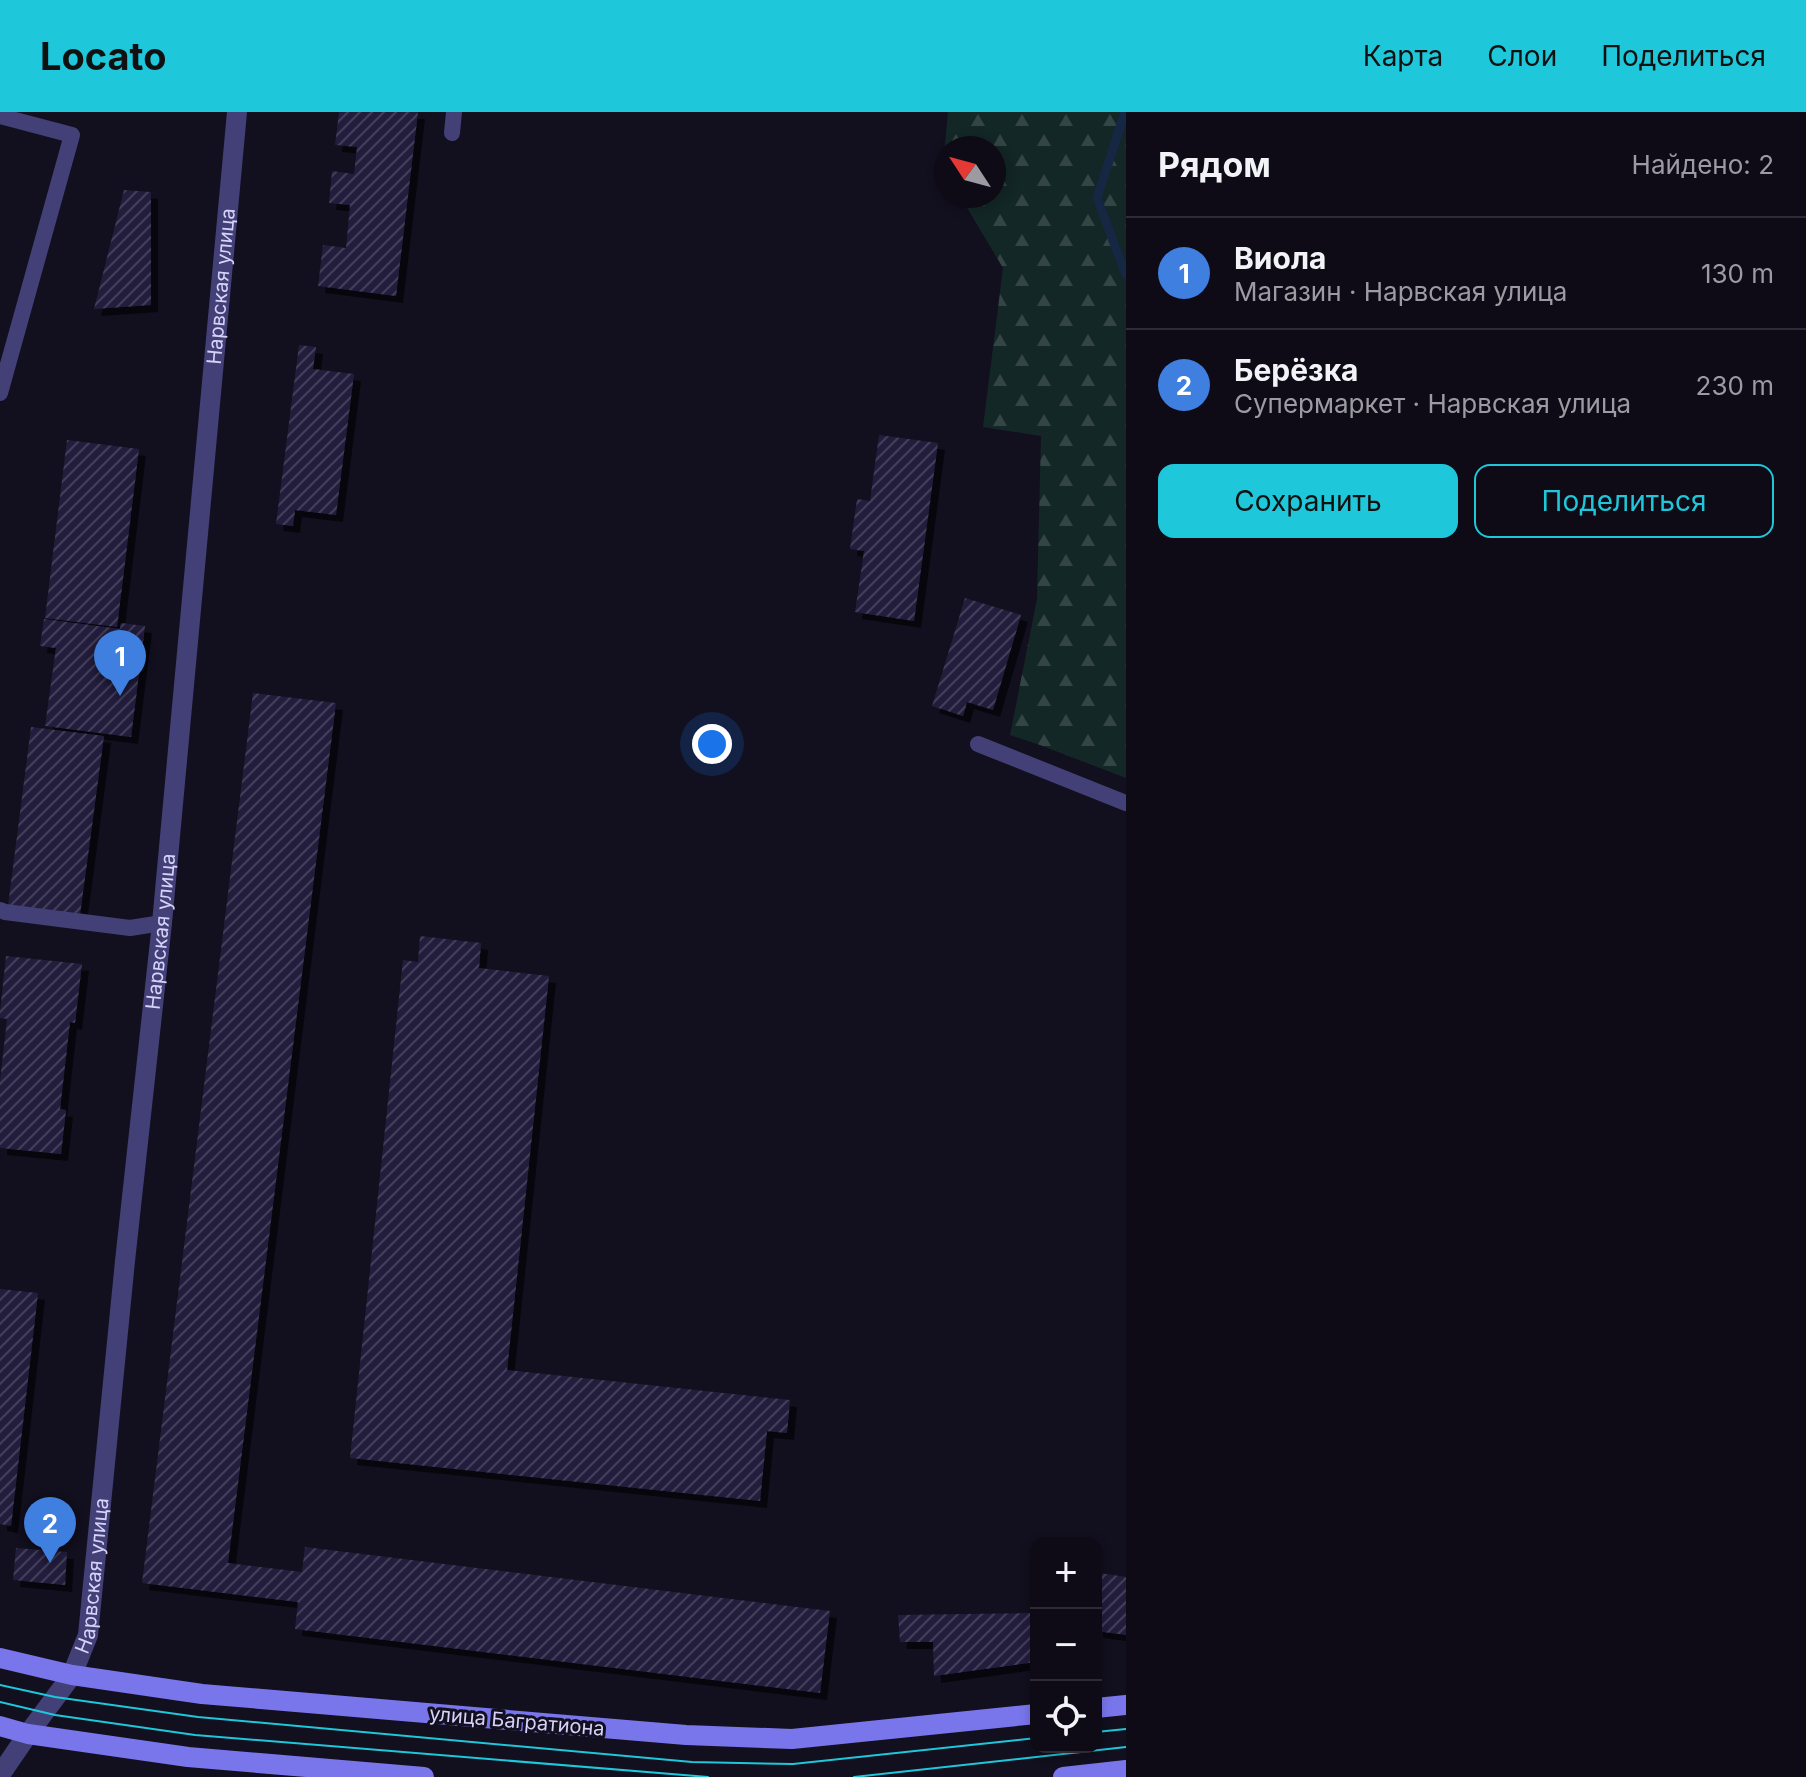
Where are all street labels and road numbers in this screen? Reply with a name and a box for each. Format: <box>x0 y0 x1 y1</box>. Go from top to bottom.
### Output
street label: Нарвская улица <box>202 207 240 365</box>
street label: Нарвская улица <box>141 852 180 1011</box>
street label: Нарвская улица <box>70 1497 113 1657</box>
street label: улица Багратиона <box>428 1701 606 1741</box>

